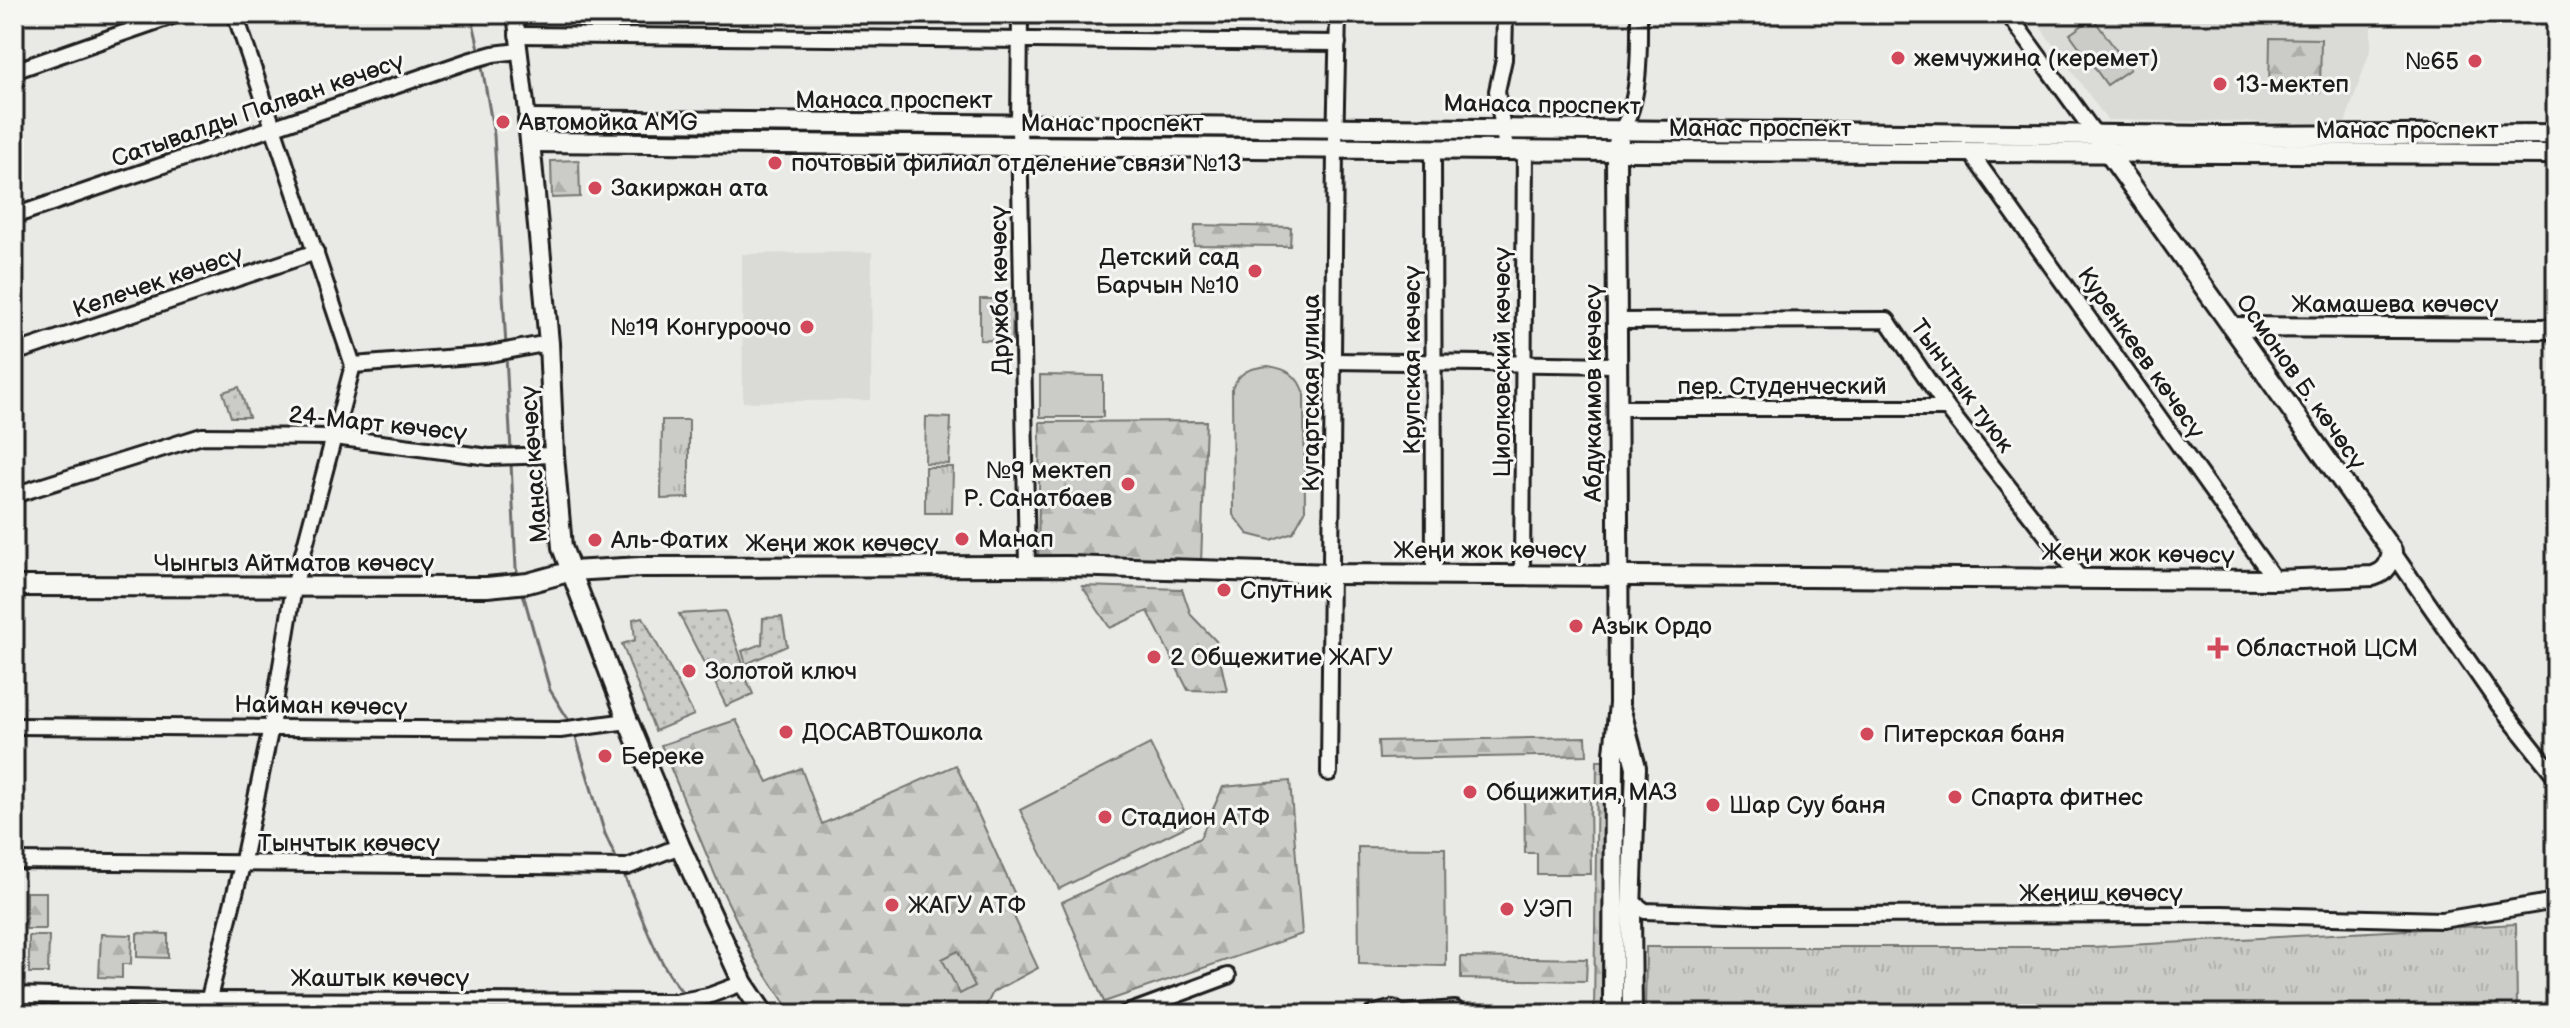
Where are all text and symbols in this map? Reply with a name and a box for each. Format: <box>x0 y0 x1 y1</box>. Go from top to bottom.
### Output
place label: жемчужина (керемет) <box>1914 44 2159 73</box>
street label: Сатывалды Палван көчөсү <box>108 46 408 174</box>
place label: №65 <box>2405 47 2459 76</box>
marker: жемчужина (керемет) <box>1889 49 1907 67</box>
marker: №65 <box>2466 52 2484 70</box>
place label: 13-мектеп <box>2236 70 2349 99</box>
marker: 13-мектеп <box>2211 75 2229 93</box>
street label: Манаса проспект <box>795 86 993 115</box>
street label: Манаса проспект <box>1443 89 1641 121</box>
place label: Автомойка AMG <box>518 108 698 137</box>
street label: Манас проспект <box>1020 109 1204 138</box>
marker: Автомойка AMG <box>494 113 512 131</box>
street label: Манас проспект <box>1668 114 1852 143</box>
street label: Манас проспект <box>2315 116 2499 145</box>
place label: почтовый филиал отделение связи №13 <box>791 149 1242 178</box>
marker: почтовый филиал отделение связи №13 <box>766 154 784 172</box>
place label: Закиржан ата <box>611 174 768 203</box>
marker: Закиржан ата <box>586 179 604 197</box>
street label: Дружба көчөсү <box>984 205 1016 375</box>
street label: Келечек көчөсү <box>69 239 247 325</box>
place label: Детский сад Барчын №10 <box>1096 243 1239 300</box>
street label: Циолковский көчөсү <box>1488 247 1517 477</box>
marker: Детский сад Барчын №10 <box>1246 262 1264 280</box>
street label: Куренкеев көчөсү <box>2071 262 2211 444</box>
street label: Крупская көчөсү <box>1398 265 1427 455</box>
street label: Абдукаимов көчөсү <box>1579 284 1608 503</box>
street label: Осмонов Б. көчөсү <box>2230 289 2372 475</box>
street label: Жамашева көчөсү <box>2291 290 2499 319</box>
street label: Кугартская улица <box>1297 294 1326 492</box>
place label: №19 Конгуроочо <box>610 313 791 342</box>
street label: Тынчтык туюк <box>1904 314 2020 459</box>
marker: №19 Конгуроочо <box>798 318 816 336</box>
street label: пер. Студенческий <box>1677 372 1887 401</box>
street label: Манас көчөсү <box>514 384 554 544</box>
street label: 24-Март көчөсү <box>287 400 469 448</box>
place label: №9 мектеп Р. Санатбаев <box>963 456 1112 513</box>
marker: №9 мектеп Р. Санатбаев <box>1119 475 1137 493</box>
place label: Манап <box>978 525 1054 554</box>
place label: Аль-Фатих <box>610 526 728 555</box>
street label: Жеңи жок көчөсү <box>745 529 939 558</box>
marker: Манап <box>953 530 971 548</box>
marker: Аль-Фатих <box>586 531 604 549</box>
street label: Жеңи жок көчөсү <box>1393 536 1587 565</box>
street label: Жеңи жок көчөсү <box>2041 538 2235 570</box>
street label: Чынгыз Айтматов көчөсү <box>154 549 434 578</box>
place label: Спутник <box>1240 576 1332 605</box>
marker: Спутник <box>1215 581 1233 599</box>
place label: Азык Ордо <box>1591 612 1712 641</box>
marker: Азык Ордо <box>1567 617 1585 635</box>
place label: Областной ЦСМ <box>2236 634 2418 663</box>
marker: Областной ЦСМ <box>2207 637 2229 659</box>
place label: 2 Общежитие ЖАГУ <box>1170 643 1393 672</box>
marker: 2 Общежитие ЖАГУ <box>1145 648 1163 666</box>
place label: Золотой ключ <box>705 657 857 686</box>
marker: Золотой ключ <box>680 662 698 680</box>
street label: Найман көчөсү <box>234 690 408 722</box>
place label: ДОСАВТОшкола <box>802 718 983 747</box>
place label: Питерская баня <box>1883 720 2065 749</box>
marker: ДОСАВТОшкола <box>777 723 795 741</box>
marker: Питерская баня <box>1858 725 1876 743</box>
place label: Береке <box>621 742 704 771</box>
marker: Береке <box>596 747 614 765</box>
place label: Общижития, МАЗ <box>1486 778 1677 807</box>
marker: Общижития, МАЗ <box>1461 783 1479 801</box>
place label: Спарта фитнес <box>1971 783 2143 812</box>
marker: Спарта фитнес <box>1946 788 1964 806</box>
place label: Шар Суу баня <box>1729 791 1886 820</box>
marker: Шар Суу баня <box>1704 796 1722 814</box>
place label: Стадион АТФ <box>1121 803 1270 832</box>
marker: Стадион АТФ <box>1096 808 1114 826</box>
street label: Тынчтык көчөсү <box>258 829 440 858</box>
street label: Жеңиш көчөсү <box>2019 879 2183 908</box>
place label: ЖАГУ АТФ <box>908 891 1026 920</box>
place label: УЭП <box>1523 895 1573 924</box>
marker: ЖАГУ АТФ <box>883 896 901 914</box>
marker: УЭП <box>1498 900 1516 918</box>
street label: Жаштык көчөсү <box>291 964 469 993</box>

